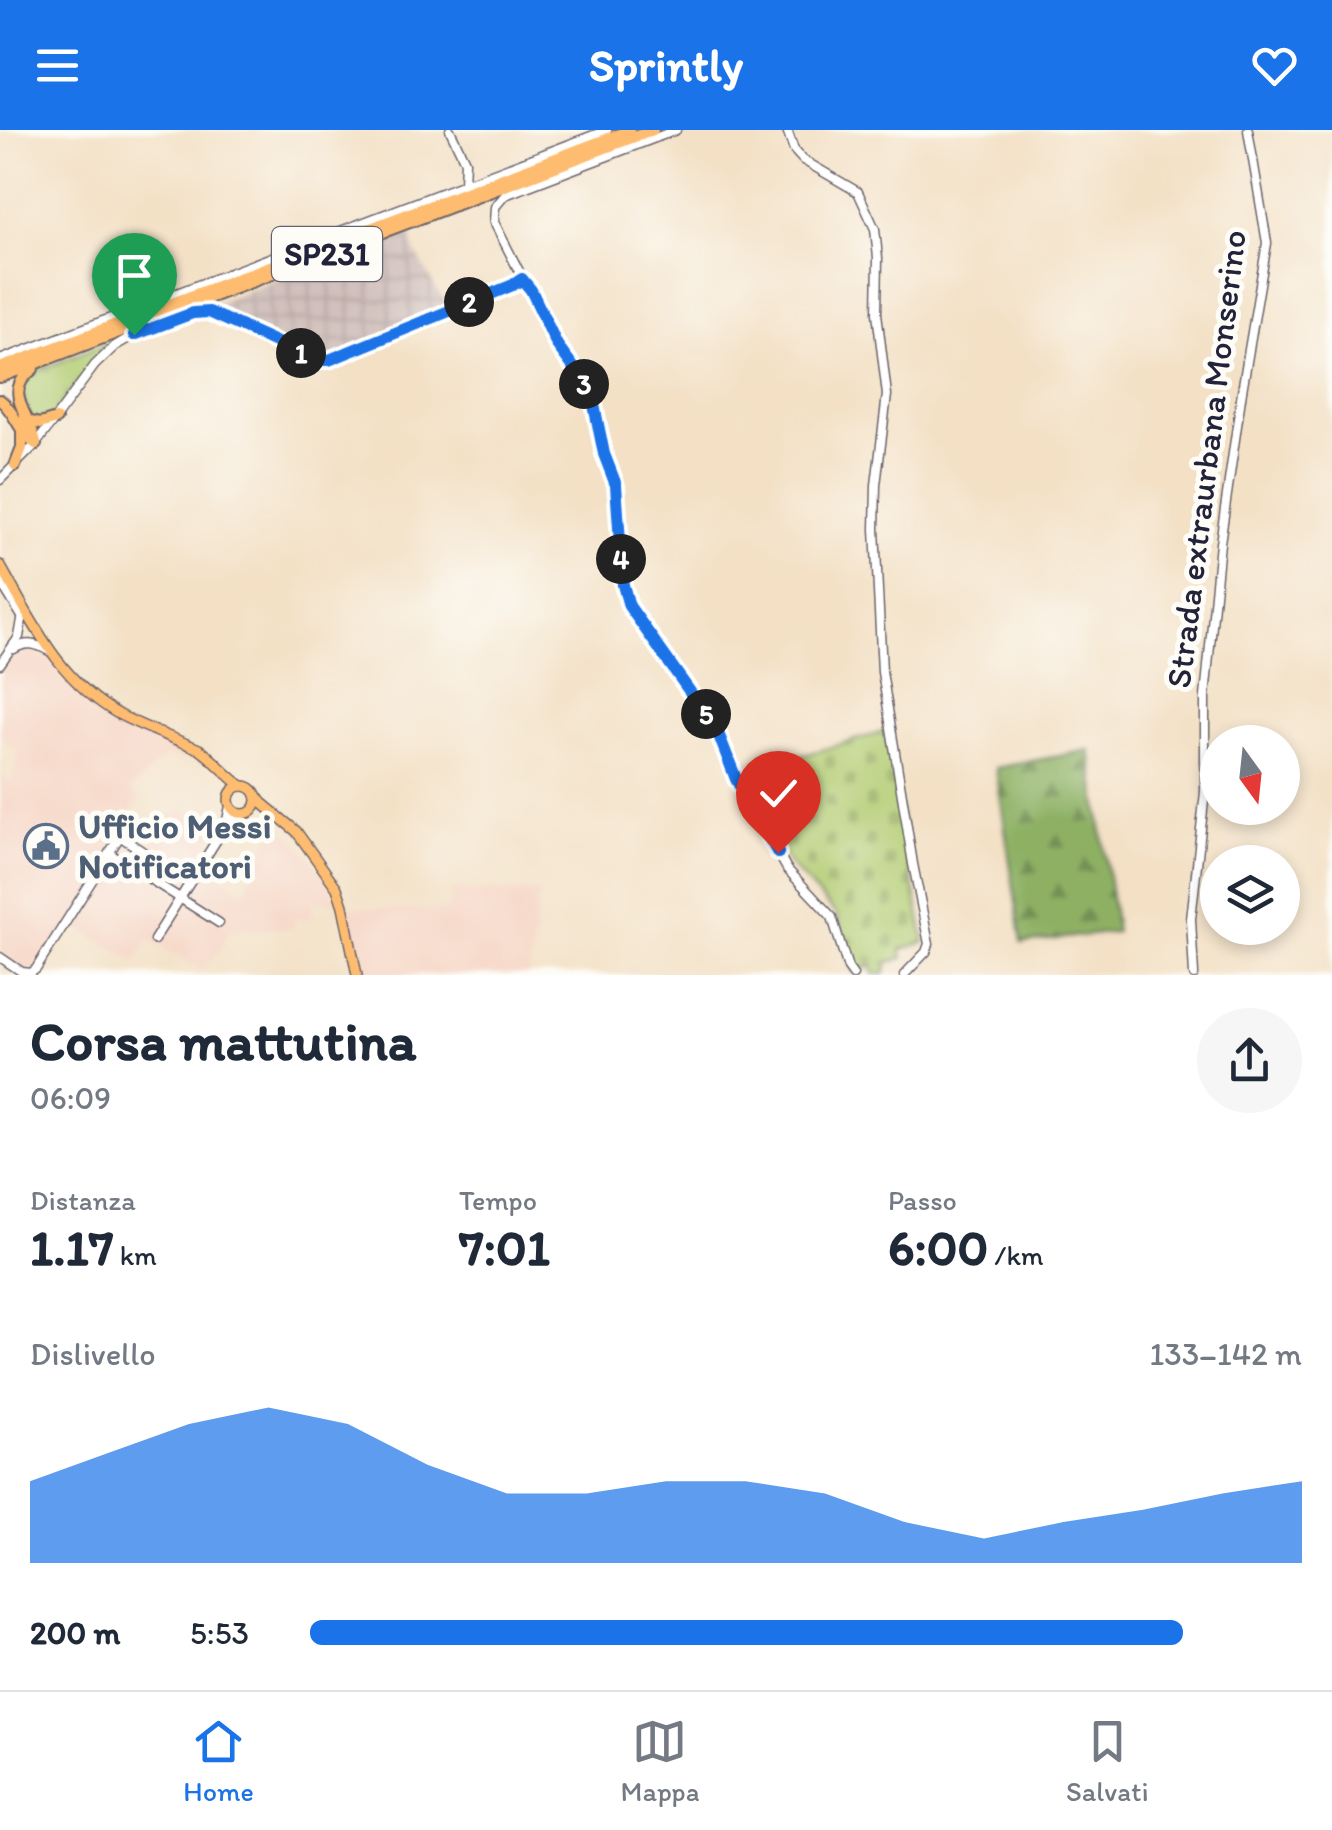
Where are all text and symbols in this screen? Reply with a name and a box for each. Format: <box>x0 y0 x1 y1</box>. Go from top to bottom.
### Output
icon: menu <box>30 38 85 93</box>
text: Sprintly <box>589 38 743 92</box>
icon: heart <box>1247 38 1302 93</box>
road number: SP231 <box>272 227 382 281</box>
street label: Strada extraurbana Monserino <box>1157 228 1255 690</box>
pin <box>92 233 177 336</box>
icon: arrive <box>107 248 162 303</box>
pin: 2 <box>444 277 494 327</box>
text: 2 <box>462 285 476 319</box>
pin: 1 <box>276 328 326 378</box>
text: 1 <box>295 336 308 370</box>
pin: 3 <box>559 359 609 409</box>
text: 3 <box>576 367 592 401</box>
pin: 4 <box>596 534 646 584</box>
text: 4 <box>613 542 629 576</box>
pin: 5 <box>681 689 731 739</box>
text: 5 <box>699 697 713 731</box>
north arrow <box>1200 725 1300 825</box>
map controls <box>1200 725 1300 945</box>
pin <box>736 751 821 854</box>
icon: check <box>751 766 806 821</box>
place label: Ufficio Messi Notificatori <box>78 805 271 887</box>
public building icon: Ufficio Messi Notificatori <box>23 823 69 869</box>
button: layers <box>1200 845 1300 945</box>
text: Corsa mattutina <box>30 1008 416 1074</box>
button: share <box>1197 1008 1302 1113</box>
text: 06:09 <box>30 1079 111 1117</box>
text: Distanza <box>30 1183 136 1217</box>
text: Tempo <box>459 1183 537 1217</box>
text: Passo <box>888 1183 957 1217</box>
text: 1.17 <box>30 1217 114 1278</box>
text: 7:01 <box>459 1217 550 1278</box>
text: 6:00 <box>888 1217 988 1278</box>
text: km <box>114 1238 157 1272</box>
text: /km <box>988 1238 1043 1272</box>
text: Dislivello <box>30 1335 156 1373</box>
text: 133–142 m <box>1149 1335 1302 1373</box>
text: 200 m <box>30 1614 120 1652</box>
text: 5:53 <box>190 1614 249 1652</box>
tab: Home <box>183 1714 254 1808</box>
tab: Mappa <box>620 1714 699 1808</box>
tab: Salvati <box>1066 1714 1149 1808</box>

